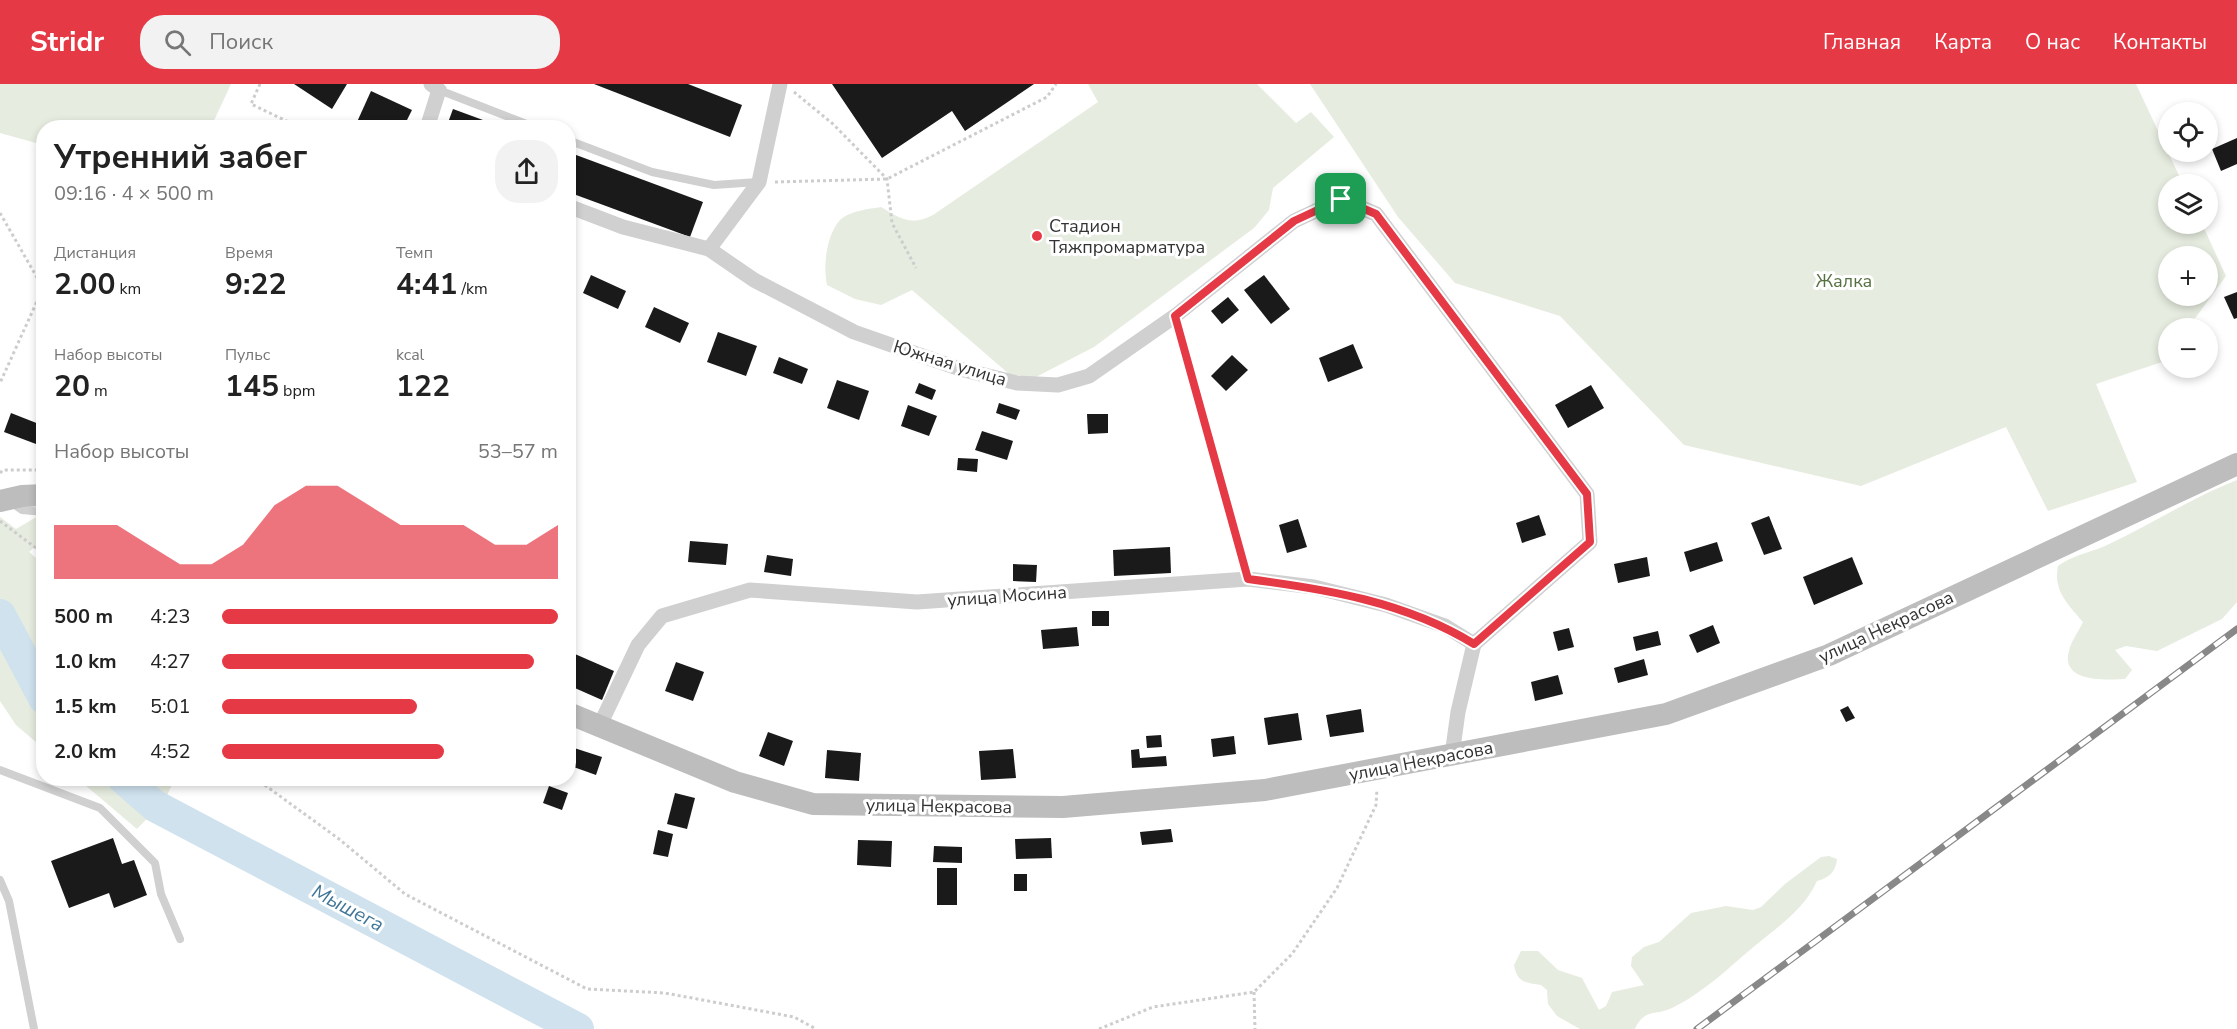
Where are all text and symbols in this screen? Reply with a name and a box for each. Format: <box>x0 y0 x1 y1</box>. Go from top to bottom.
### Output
search box <box>140 15 560 69</box>
text: Stridr <box>30 23 104 61</box>
icon: search <box>161 26 194 59</box>
text: Поиск <box>209 27 273 57</box>
text: Главная <box>1823 28 1901 56</box>
text: Карта <box>1934 28 1992 56</box>
text: О нас <box>2025 28 2080 56</box>
text: Контакты <box>2113 28 2207 56</box>
map controls <box>2158 102 2218 378</box>
button: locate <box>2158 102 2218 162</box>
text: Утренний забег <box>54 135 307 180</box>
button: share <box>495 140 558 203</box>
pin <box>1315 173 1366 224</box>
button: layers <box>2158 174 2218 234</box>
text: 09:16 · 4 × 500 m <box>54 180 214 207</box>
icon: arrive <box>1324 182 1357 215</box>
place label: Стадион Тяжпромарматура <box>1049 214 1205 259</box>
marker: Стадион Тяжпромарматура <box>1030 229 1044 243</box>
text: Дистанция <box>54 242 136 264</box>
text: Время <box>225 242 273 264</box>
text: Темп <box>396 242 433 264</box>
button: + <box>2158 246 2218 306</box>
text: 2.00 <box>54 264 115 305</box>
text: 9:22 <box>225 264 286 305</box>
text: 4:41 <box>396 264 457 305</box>
park label: Жалка <box>1816 269 1872 293</box>
text: km <box>115 278 141 300</box>
text: /km <box>457 278 488 300</box>
button: − <box>2158 318 2218 378</box>
street label: Южная улица <box>890 334 1010 392</box>
text: Набор высоты <box>54 344 162 366</box>
text: Пульс <box>225 344 270 366</box>
text: kcal <box>396 344 424 366</box>
text: 20 <box>54 366 90 407</box>
text: 145 <box>225 366 279 407</box>
text: 122 <box>396 366 450 407</box>
text: m <box>90 380 108 402</box>
text: bpm <box>279 380 315 402</box>
text: Набор высоты <box>54 438 189 465</box>
text: 53–57 m <box>478 438 558 465</box>
street label: улица Мосина <box>946 580 1068 612</box>
street label: улица Некрасова <box>1815 585 1957 669</box>
text: 500 m <box>54 603 113 630</box>
text: 4:23 <box>150 603 191 630</box>
text: 1.0 km <box>54 648 117 675</box>
text: 4:27 <box>150 648 191 675</box>
text: 1.5 km <box>54 693 117 720</box>
text: 5:01 <box>150 693 191 720</box>
street label: улица Некрасова <box>1347 735 1495 787</box>
text: 2.0 km <box>54 738 117 765</box>
text: 4:52 <box>150 738 191 765</box>
street label: улица Некрасова <box>866 793 1012 819</box>
water label: Мышега <box>307 878 389 938</box>

